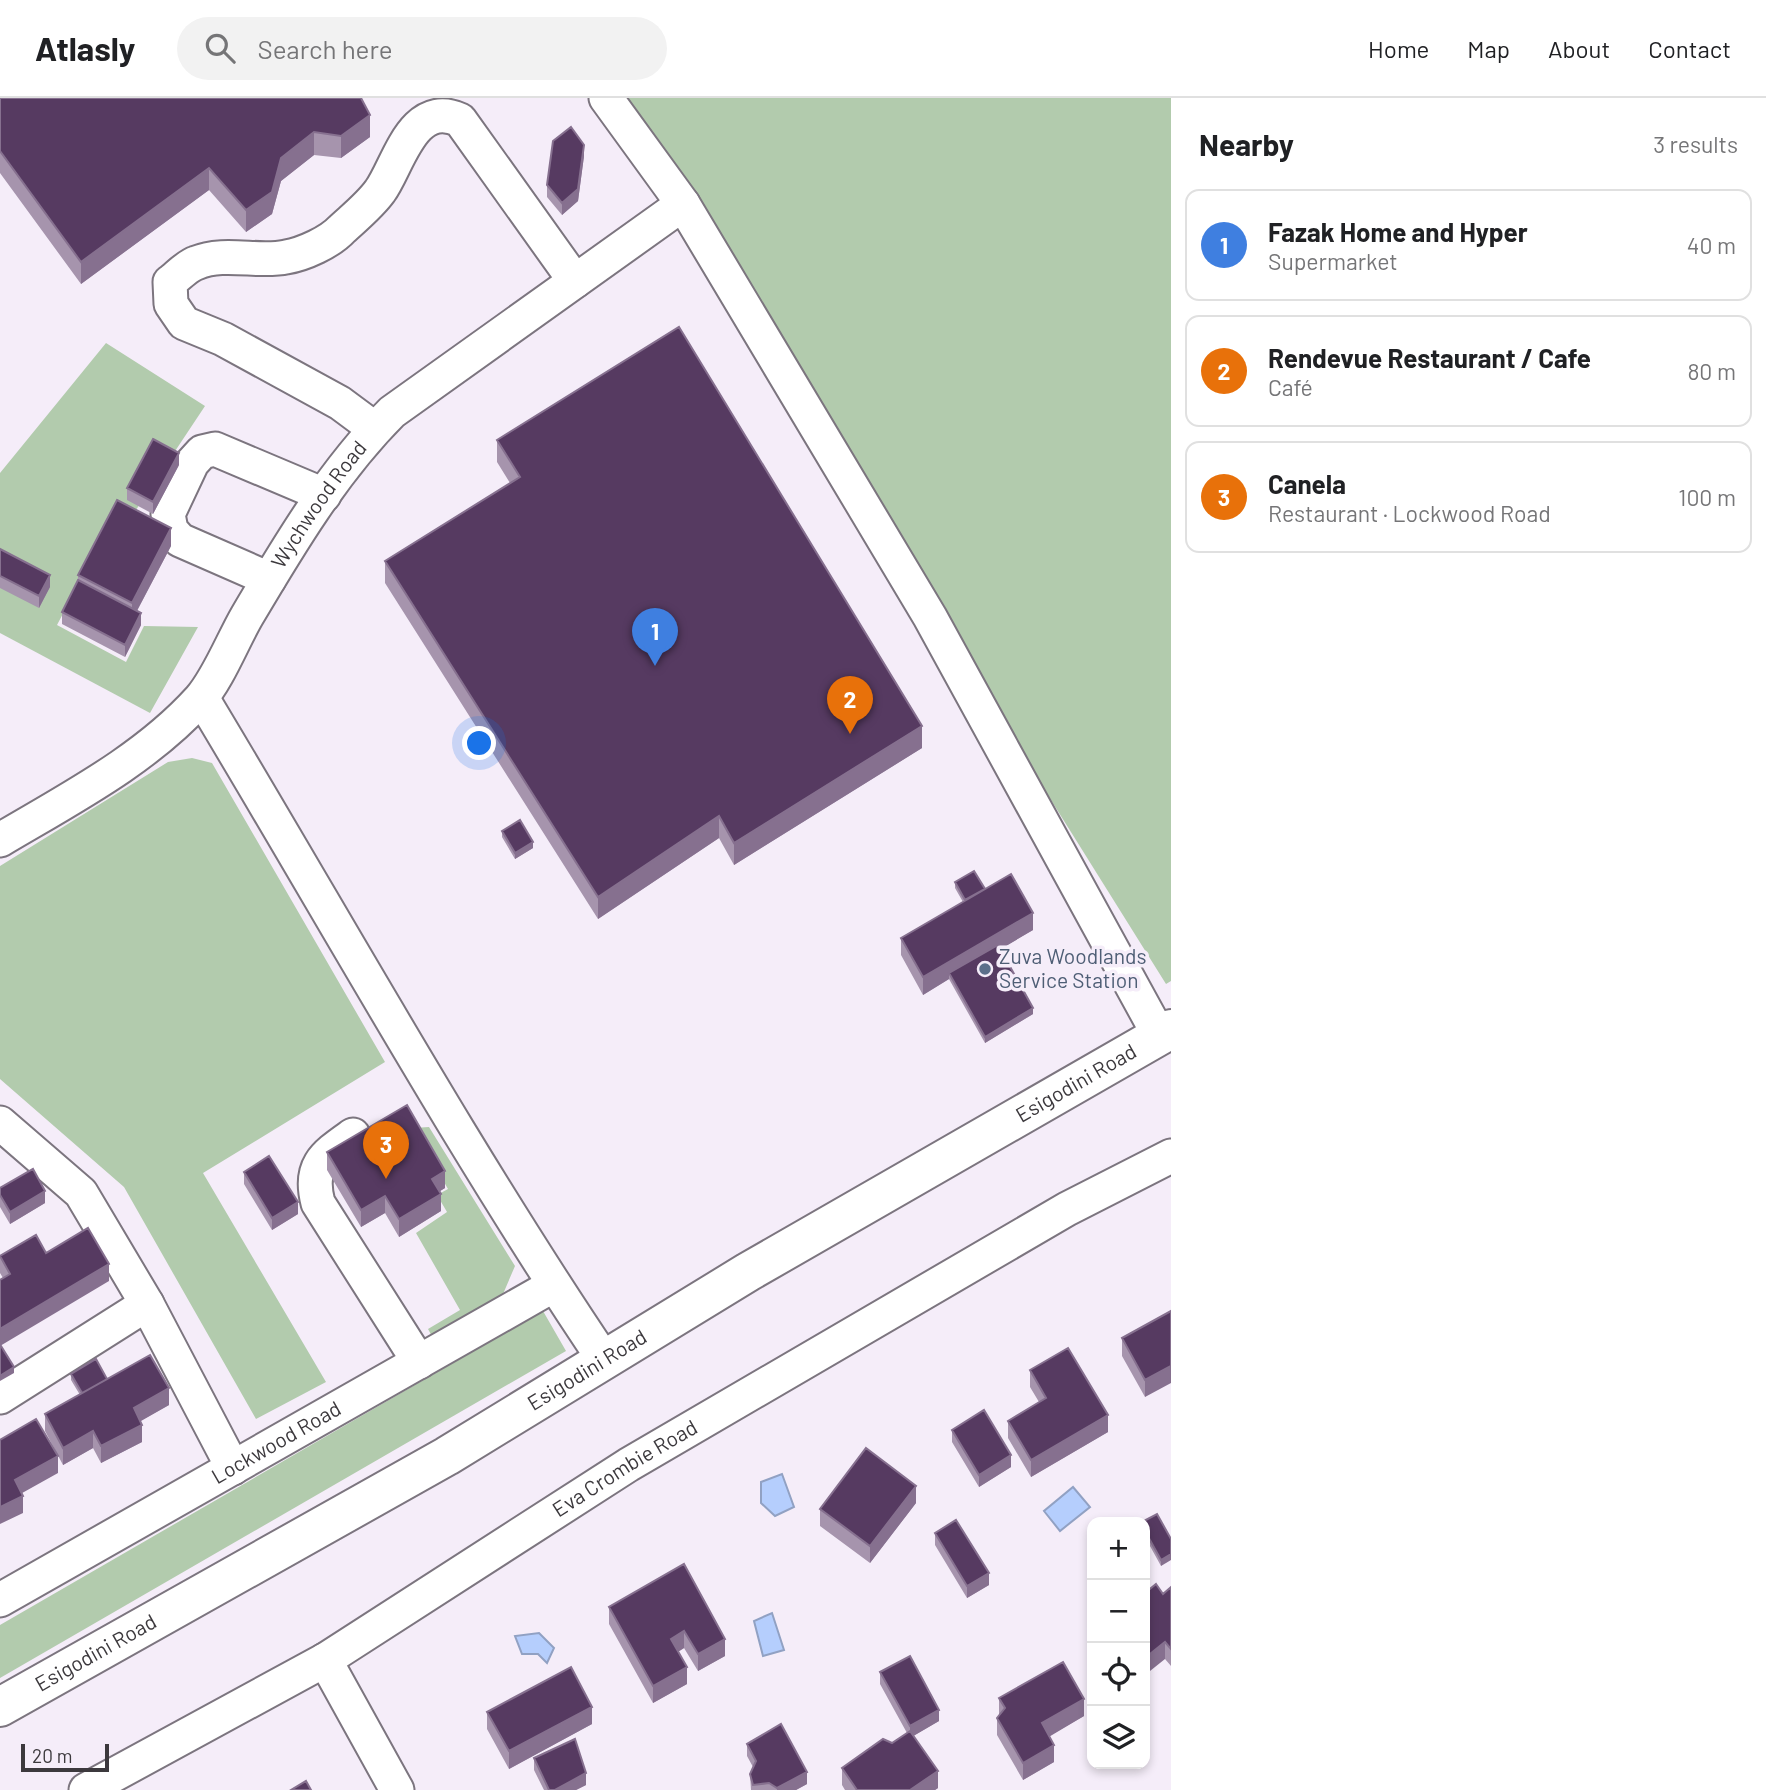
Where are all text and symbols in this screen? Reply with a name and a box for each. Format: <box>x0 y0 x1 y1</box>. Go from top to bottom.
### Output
search box <box>177 17 667 80</box>
text: Atlasly <box>35 28 135 68</box>
icon: search <box>201 29 239 67</box>
text: Search here <box>257 33 393 64</box>
text: Home <box>1368 34 1429 63</box>
text: Map <box>1467 34 1510 63</box>
text: About <box>1548 34 1610 63</box>
text: Contact <box>1648 34 1731 63</box>
text: Nearby <box>1199 126 1294 162</box>
text: 3 results <box>1653 130 1738 158</box>
text: Fazak Home and Hyper <box>1268 216 1528 247</box>
text: 1 <box>1220 231 1228 259</box>
text: 40 m <box>1687 231 1736 259</box>
text: Supermarket <box>1268 247 1398 275</box>
text: Rendevue Restaurant / Cafe <box>1268 342 1591 373</box>
text: 2 <box>1218 357 1230 385</box>
text: 80 m <box>1687 357 1736 385</box>
text: Café <box>1268 373 1313 401</box>
street label: Wychwood Road <box>265 435 371 572</box>
text: Canela <box>1268 468 1346 499</box>
text: 3 <box>1218 483 1230 511</box>
text: 100 m <box>1678 483 1736 511</box>
text: Restaurant · Lockwood Road <box>1268 499 1551 527</box>
pin: 1 <box>632 608 678 666</box>
pin: 2 <box>827 676 873 734</box>
your location <box>462 726 496 760</box>
place label: Zuva Woodlands Service Station <box>999 943 1147 992</box>
marker: Zuva Woodlands Service Station <box>977 961 993 977</box>
street label: Esigodini Road <box>1011 1038 1140 1127</box>
pin: 3 <box>363 1121 409 1179</box>
street label: Esigodini Road <box>522 1323 651 1415</box>
street label: Lockwood Road <box>207 1395 345 1488</box>
street label: Eva Crombie Road <box>547 1414 701 1521</box>
map controls <box>1087 1517 1150 1769</box>
button: + <box>1087 1517 1150 1580</box>
button: − <box>1087 1580 1150 1643</box>
street label: Esigodini Road <box>30 1608 160 1696</box>
button: locate <box>1087 1643 1150 1706</box>
button: layers <box>1087 1706 1150 1769</box>
scale bar <box>21 1741 108 1773</box>
text: 20 m <box>32 1744 72 1767</box>

